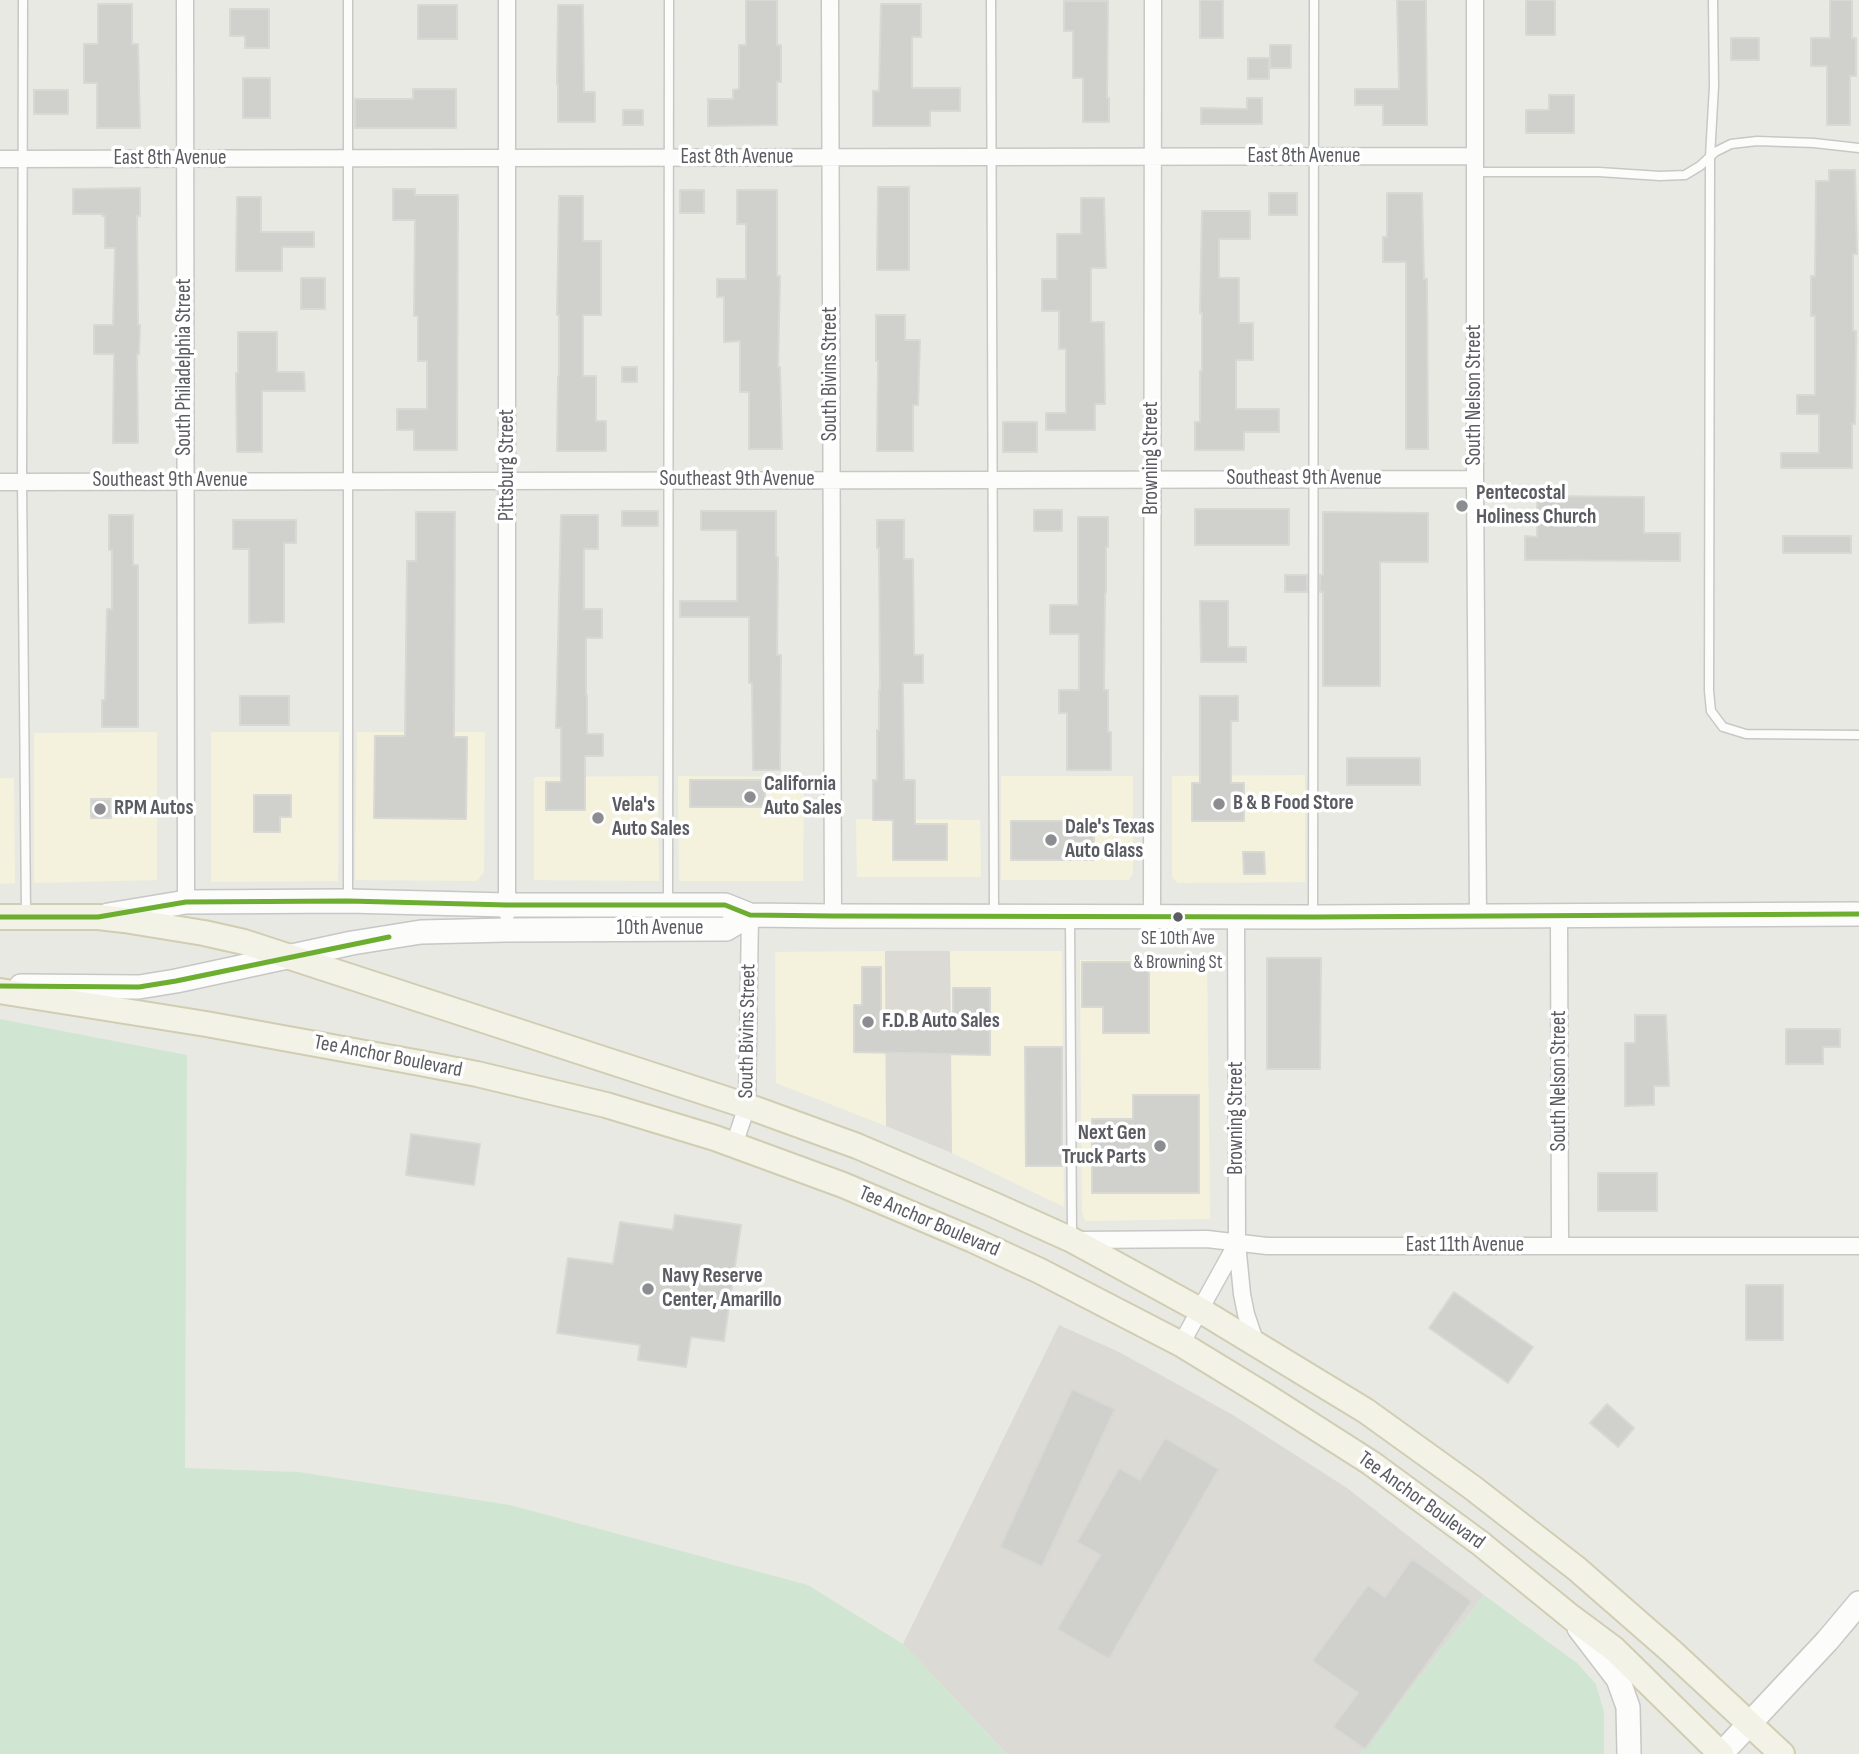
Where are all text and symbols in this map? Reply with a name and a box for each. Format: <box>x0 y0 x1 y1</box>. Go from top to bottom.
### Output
street label: East 8th Avenue <box>1248 144 1360 170</box>
street label: East 8th Avenue <box>681 145 793 171</box>
street label: East 8th Avenue <box>114 146 226 172</box>
street label: South Philadelphia Street <box>172 278 198 456</box>
street label: South Bivins Street <box>818 307 844 441</box>
street label: South Nelson Street <box>1462 324 1488 466</box>
street label: Browning Street <box>1139 401 1165 515</box>
street label: Pittsburg Street <box>495 409 521 521</box>
street label: Southeast 9th Avenue <box>1226 466 1382 492</box>
street label: Southeast 9th Avenue <box>659 467 815 493</box>
street label: Southeast 9th Avenue <box>92 468 248 494</box>
place label: Pentecostal Holiness Church <box>1476 481 1596 531</box>
marker: Pentecostal Holiness Church <box>1454 498 1470 514</box>
place label: California Auto Sales <box>764 772 842 822</box>
marker: California Auto Sales <box>742 789 758 805</box>
place label: B & B Food Store <box>1233 791 1354 817</box>
place label: Vela's Auto Sales <box>612 793 690 843</box>
place label: RPM Autos <box>114 796 194 822</box>
marker: B & B Food Store <box>1211 796 1227 812</box>
marker: RPM Autos <box>92 801 108 817</box>
marker: Vela's Auto Sales <box>590 810 606 826</box>
place label: Dale's Texas Auto Glass <box>1065 815 1155 865</box>
marker: Dale's Texas Auto Glass <box>1043 832 1059 848</box>
marker: SE 10th Ave & Browning St <box>1171 910 1185 924</box>
street label: 10th Avenue <box>617 916 703 942</box>
place label: SE 10th Ave & Browning St <box>1133 928 1223 972</box>
street label: South Bivins Street <box>734 963 762 1099</box>
place label: F.D.B Auto Sales <box>882 1009 1000 1035</box>
street label: South Nelson Street <box>1547 1010 1573 1152</box>
marker: F.D.B Auto Sales <box>860 1014 876 1030</box>
street label: Tee Anchor Boulevard <box>312 1030 464 1084</box>
street label: Browning Street <box>1224 1061 1250 1175</box>
place label: Next Gen Truck Parts <box>1062 1121 1146 1171</box>
marker: Next Gen Truck Parts <box>1152 1138 1168 1154</box>
street label: Tee Anchor Boulevard <box>855 1181 1003 1263</box>
street label: East 11th Avenue <box>1406 1233 1524 1259</box>
place label: Navy Reserve Center, Amarillo <box>662 1264 782 1314</box>
marker: Navy Reserve Center, Amarillo <box>640 1281 656 1297</box>
street label: Tee Anchor Boulevard <box>1353 1447 1489 1555</box>

